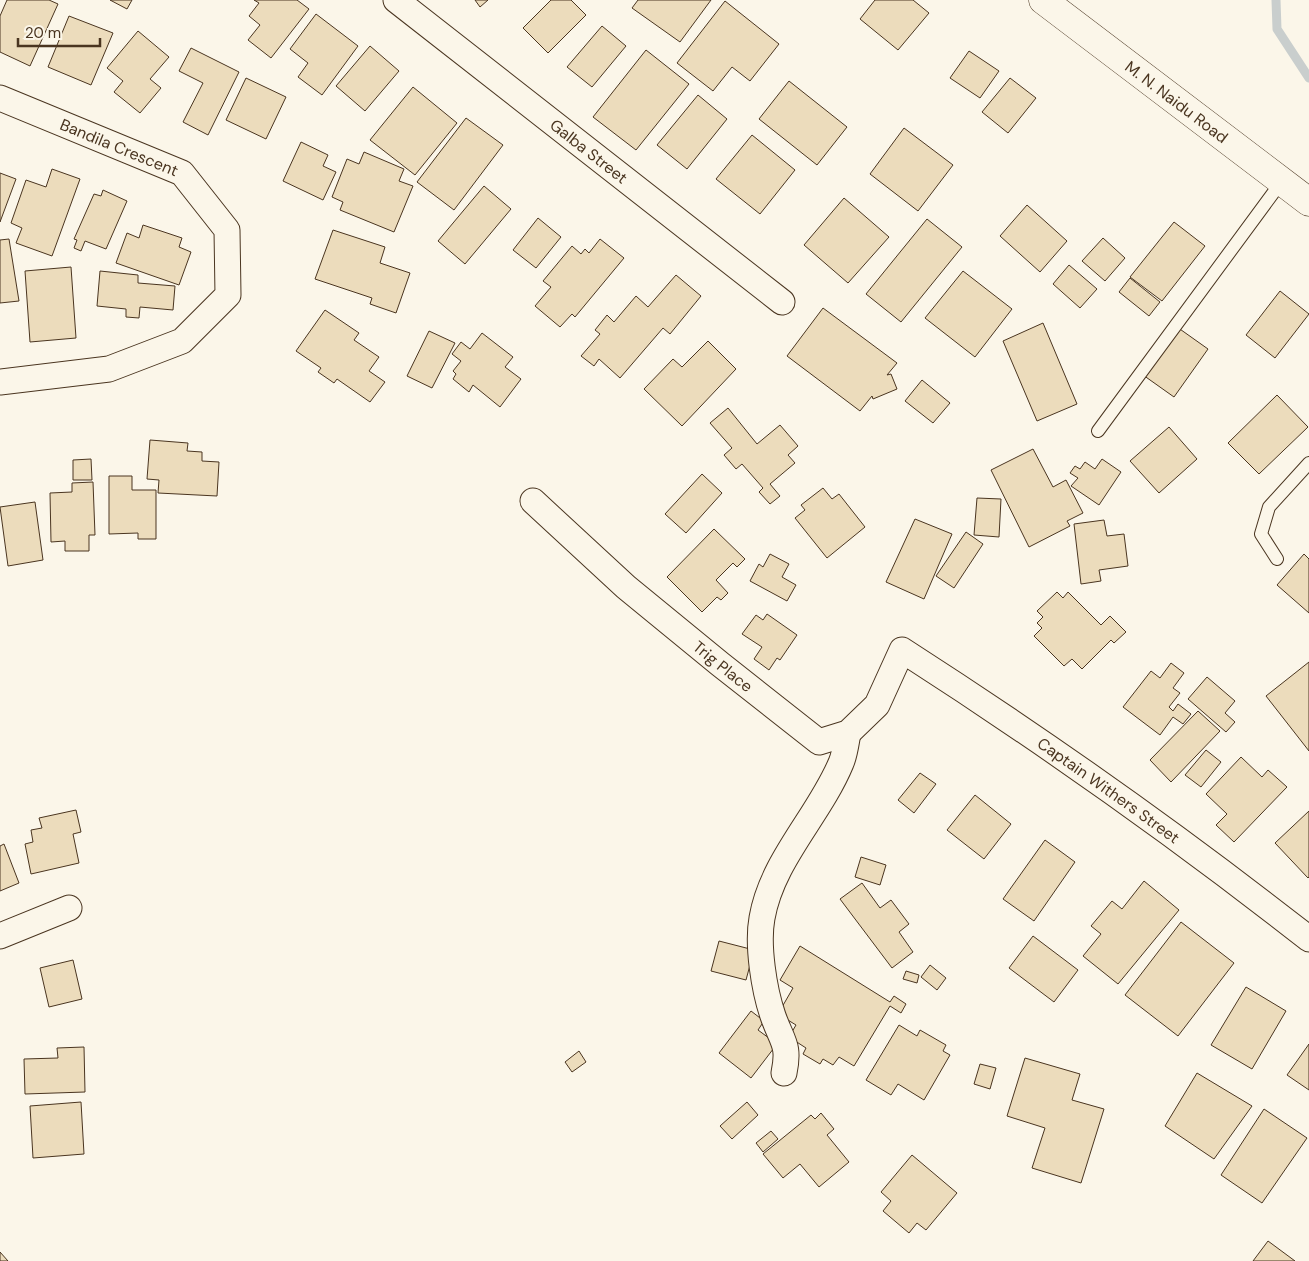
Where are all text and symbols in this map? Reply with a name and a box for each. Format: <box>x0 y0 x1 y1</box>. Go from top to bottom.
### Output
scale bar <box>18 15 100 47</box>
text: 20 m <box>25 23 61 43</box>
street label: M. N. Naidu Road <box>1121 56 1232 148</box>
street label: Bandila Crescent <box>57 114 181 181</box>
street label: Galba Street <box>546 114 632 188</box>
street label: Trig Place <box>689 636 757 697</box>
street label: Captain Withers Street <box>1033 733 1184 848</box>

